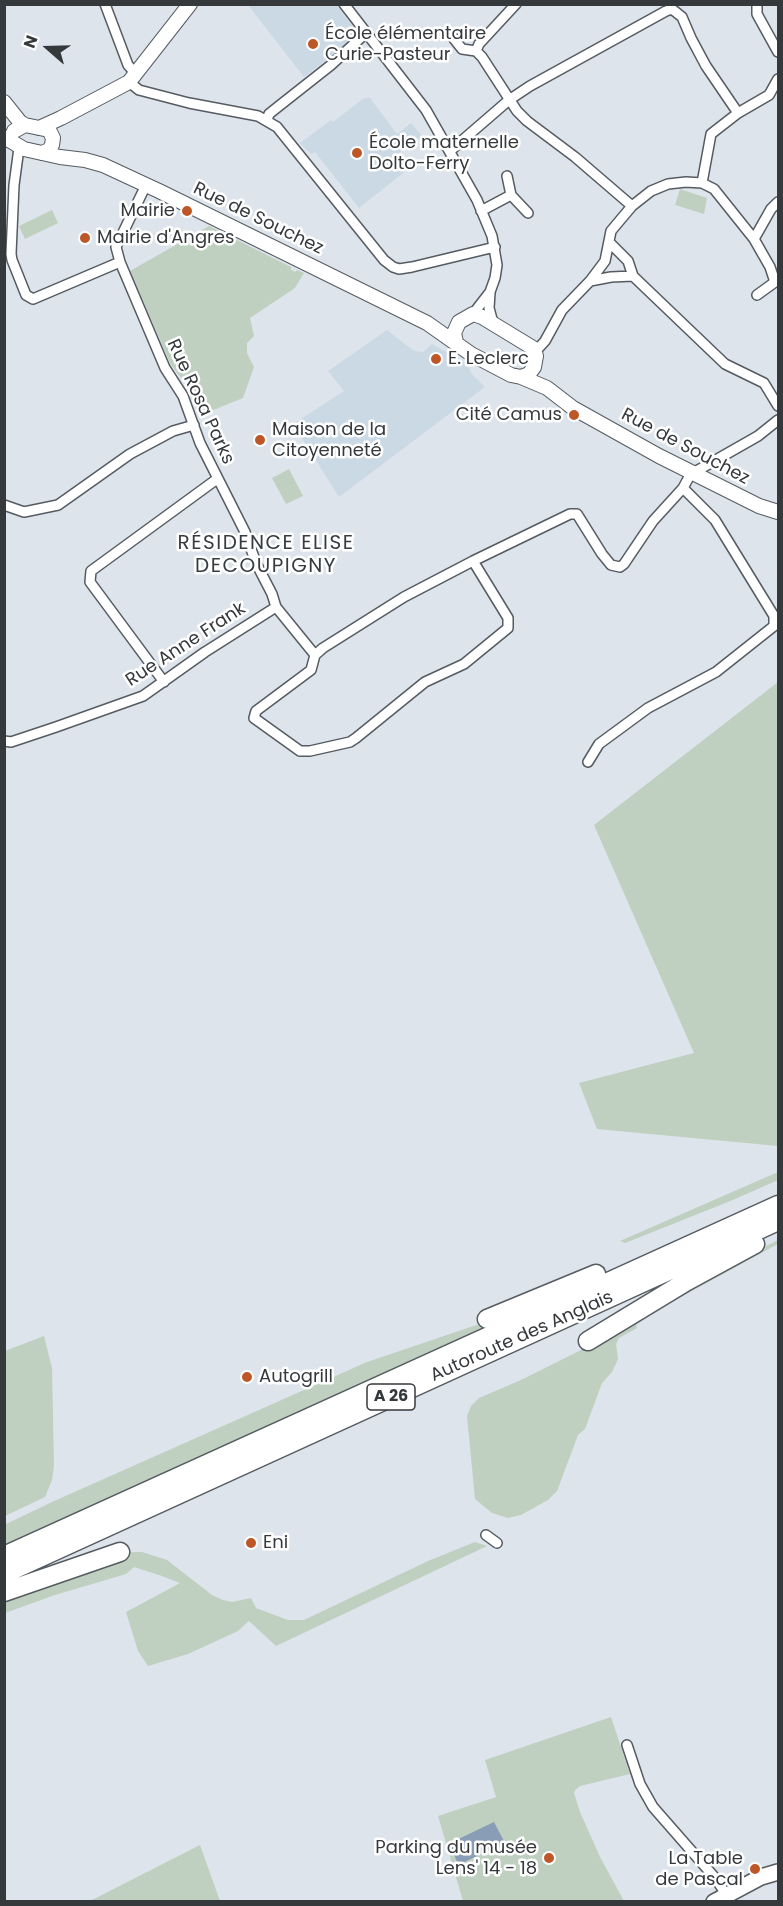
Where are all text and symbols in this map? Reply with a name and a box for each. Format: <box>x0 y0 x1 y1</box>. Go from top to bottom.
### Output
north arrow <box>18 18 78 78</box>
place label: École élémentaire Curie-Pasteur <box>325 23 486 66</box>
text: N <box>18 32 43 51</box>
marker: École élémentaire Curie-Pasteur <box>306 37 320 51</box>
place label: École maternelle Dolto-Ferry <box>369 132 519 174</box>
marker: École maternelle Dolto-Ferry <box>350 146 364 160</box>
street label: Rue de Souchez <box>189 178 327 260</box>
place label: Mairie <box>121 200 175 222</box>
marker: Mairie <box>180 204 194 218</box>
place label: Mairie d'Angres <box>97 227 234 249</box>
marker: Mairie d'Angres <box>78 231 92 245</box>
street label: Rue Rosa Parks <box>162 336 238 468</box>
place label: E. Leclerc <box>448 348 529 370</box>
marker: E. Leclerc <box>429 352 443 366</box>
place label: Cité Camus <box>456 404 562 426</box>
street label: Rue de Souchez <box>617 404 753 490</box>
marker: Cité Camus <box>567 408 581 422</box>
place label: Maison de la Citoyenneté <box>272 419 386 462</box>
marker: Maison de la Citoyenneté <box>253 433 267 447</box>
district label: RÉSIDENCE ELISE DECOUPIGNY <box>178 532 354 579</box>
street label: Rue Anne Frank <box>122 598 250 692</box>
street label: Autoroute des Anglais <box>427 1287 617 1387</box>
place label: Autogrill <box>259 1366 333 1388</box>
marker: Autogrill <box>240 1370 254 1384</box>
road number: A 26 <box>367 1384 415 1410</box>
place label: Eni <box>263 1532 288 1554</box>
marker: Eni <box>244 1536 258 1550</box>
place label: Parking du musée Lens' 14 - 18 <box>375 1837 537 1880</box>
place label: La Table de Pascal <box>655 1848 743 1890</box>
marker: Parking du musée Lens' 14 - 18 <box>542 1851 556 1865</box>
marker: La Table de Pascal <box>748 1862 762 1876</box>

